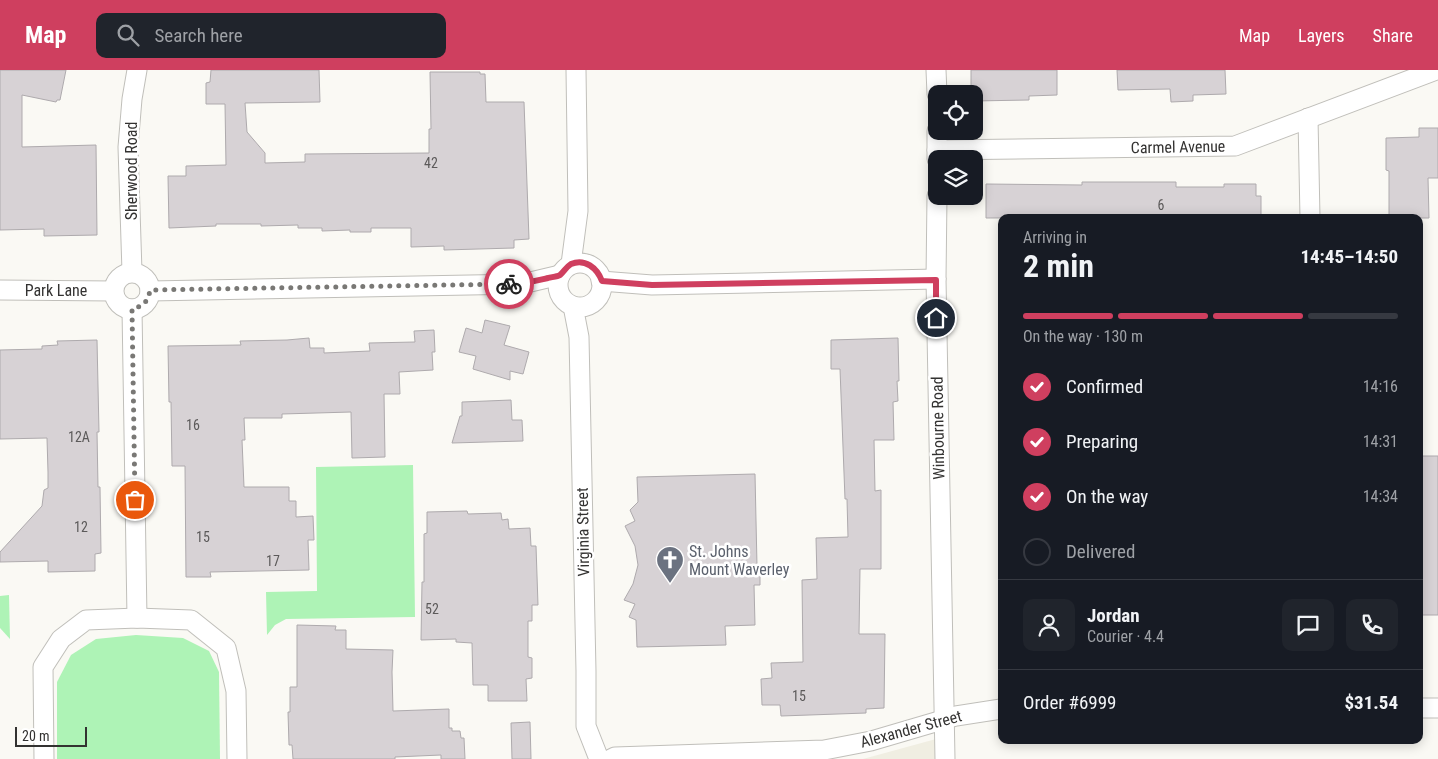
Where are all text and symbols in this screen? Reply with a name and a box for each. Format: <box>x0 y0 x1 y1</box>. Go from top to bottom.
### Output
search box <box>96 13 446 58</box>
text: Map <box>25 21 66 49</box>
icon: search <box>114 21 142 49</box>
text: Search here <box>154 24 243 47</box>
text: Map <box>1239 25 1270 46</box>
text: Layers <box>1298 25 1345 46</box>
text: Share <box>1373 25 1413 46</box>
map controls <box>928 85 983 205</box>
button: locate <box>928 85 983 140</box>
street label: Sherwood Road <box>122 122 141 220</box>
street label: Carmel Avenue <box>1131 137 1225 157</box>
button: layers <box>928 150 983 205</box>
house number: 42 <box>424 155 438 171</box>
house number: 6 <box>1158 197 1165 213</box>
text: Arriving in <box>1023 228 1087 247</box>
text: 14:45–14:50 <box>1300 245 1398 268</box>
text: 2 min <box>1023 247 1094 285</box>
courier <box>484 259 534 309</box>
icon: bike <box>495 270 523 298</box>
street label: Park Lane <box>25 281 87 300</box>
pin <box>915 297 957 339</box>
icon: home <box>922 304 950 332</box>
text: On the way · 130 m <box>1023 327 1143 346</box>
icon: check <box>1023 373 1051 401</box>
text: Confirmed <box>1066 375 1143 398</box>
street label: Winbourne Road <box>928 376 948 480</box>
text: 14:16 <box>1363 377 1398 396</box>
house number: 16 <box>186 417 200 433</box>
icon: check <box>1023 428 1051 456</box>
house number: 12A <box>68 429 90 445</box>
text: Preparing <box>1066 430 1138 453</box>
text: 14:31 <box>1363 432 1398 451</box>
pin <box>114 479 156 521</box>
icon: check <box>1023 483 1051 511</box>
text: On the way <box>1066 485 1148 508</box>
icon: bag <box>121 486 149 514</box>
street label: Virginia Street <box>573 487 593 577</box>
text: 14:34 <box>1363 487 1398 506</box>
house number: 12 <box>74 519 88 535</box>
house number: 15 <box>196 529 210 545</box>
text: Delivered <box>1066 540 1135 563</box>
place label: St. Johns Mount Waverley <box>689 542 790 579</box>
church icon: St. Johns Mount Waverley <box>655 545 685 584</box>
house number: 17 <box>266 553 280 569</box>
button: person <box>1023 599 1075 651</box>
button: chat <box>1282 599 1334 651</box>
button: phone <box>1346 599 1398 651</box>
house number: 52 <box>425 601 439 617</box>
text: Jordan <box>1087 604 1140 627</box>
text: Courier · 4.4 <box>1087 627 1164 646</box>
house number: 15 <box>792 688 806 704</box>
text: Order #6999 <box>1023 691 1116 714</box>
text: $31.54 <box>1344 691 1398 714</box>
street label: Alexander Street <box>858 706 964 752</box>
scale bar <box>15 724 88 747</box>
text: 20 m <box>22 728 50 744</box>

